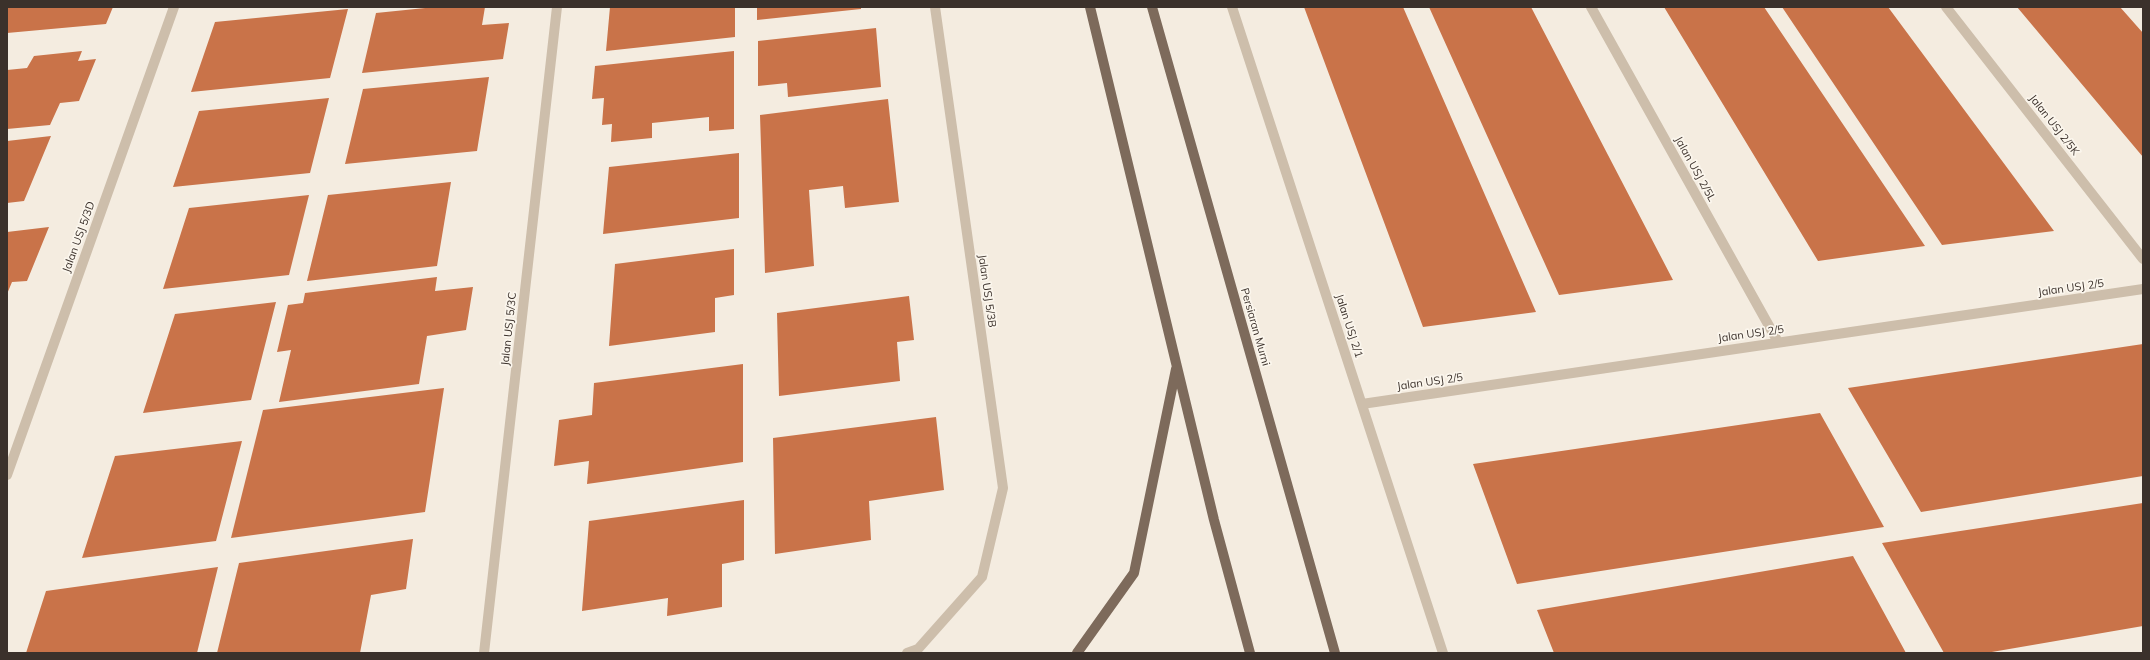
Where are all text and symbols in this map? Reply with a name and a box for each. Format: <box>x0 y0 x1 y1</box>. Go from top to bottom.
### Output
street label: Jalan USJ 2/5K <box>2026 92 2082 158</box>
street label: Jalan USJ 2/5L <box>1672 134 1718 204</box>
street label: Jalan USJ 5/3D <box>60 200 98 274</box>
street label: Jalan USJ 5/3B <box>975 254 999 328</box>
street label: Jalan USJ 2/5 <box>2037 277 2105 299</box>
street label: Persiaran Murni <box>1238 287 1272 367</box>
street label: Jalan USJ 5/3C <box>499 292 519 366</box>
street label: Jalan USJ 2/1 <box>1332 292 1366 360</box>
street label: Jalan USJ 2/5 <box>1717 323 1785 345</box>
street label: Jalan USJ 2/5 <box>1396 371 1464 393</box>

